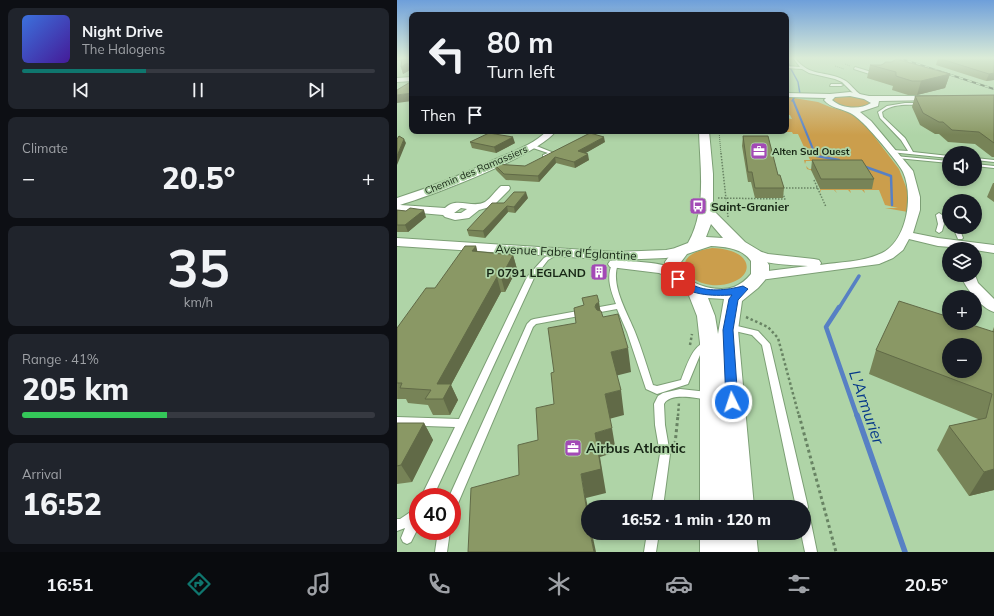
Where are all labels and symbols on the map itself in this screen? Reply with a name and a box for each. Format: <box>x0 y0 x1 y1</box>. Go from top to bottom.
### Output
office icon: Alten Sud Ouest <box>749 141 769 161</box>
street label: Chemin des Ramassiers <box>422 142 530 198</box>
place label: Alten Sud Ouest <box>772 145 850 158</box>
bus stop icon: Saint-Granier <box>688 196 708 216</box>
place label: Saint-Granier <box>711 199 789 214</box>
street label: Avenue Fabre d'Églantine <box>495 241 637 263</box>
building icon: P 0791 LEGLAND <box>589 262 609 282</box>
pin <box>661 262 695 296</box>
place label: P 0791 LEGLAND <box>486 265 586 280</box>
water label: L'Armurier <box>845 367 889 448</box>
position arrow <box>711 381 753 423</box>
office icon: Airbus Atlantic <box>563 438 583 458</box>
place label: Airbus Atlantic <box>586 439 686 457</box>
speed limit sign: 40 <box>409 488 461 540</box>

